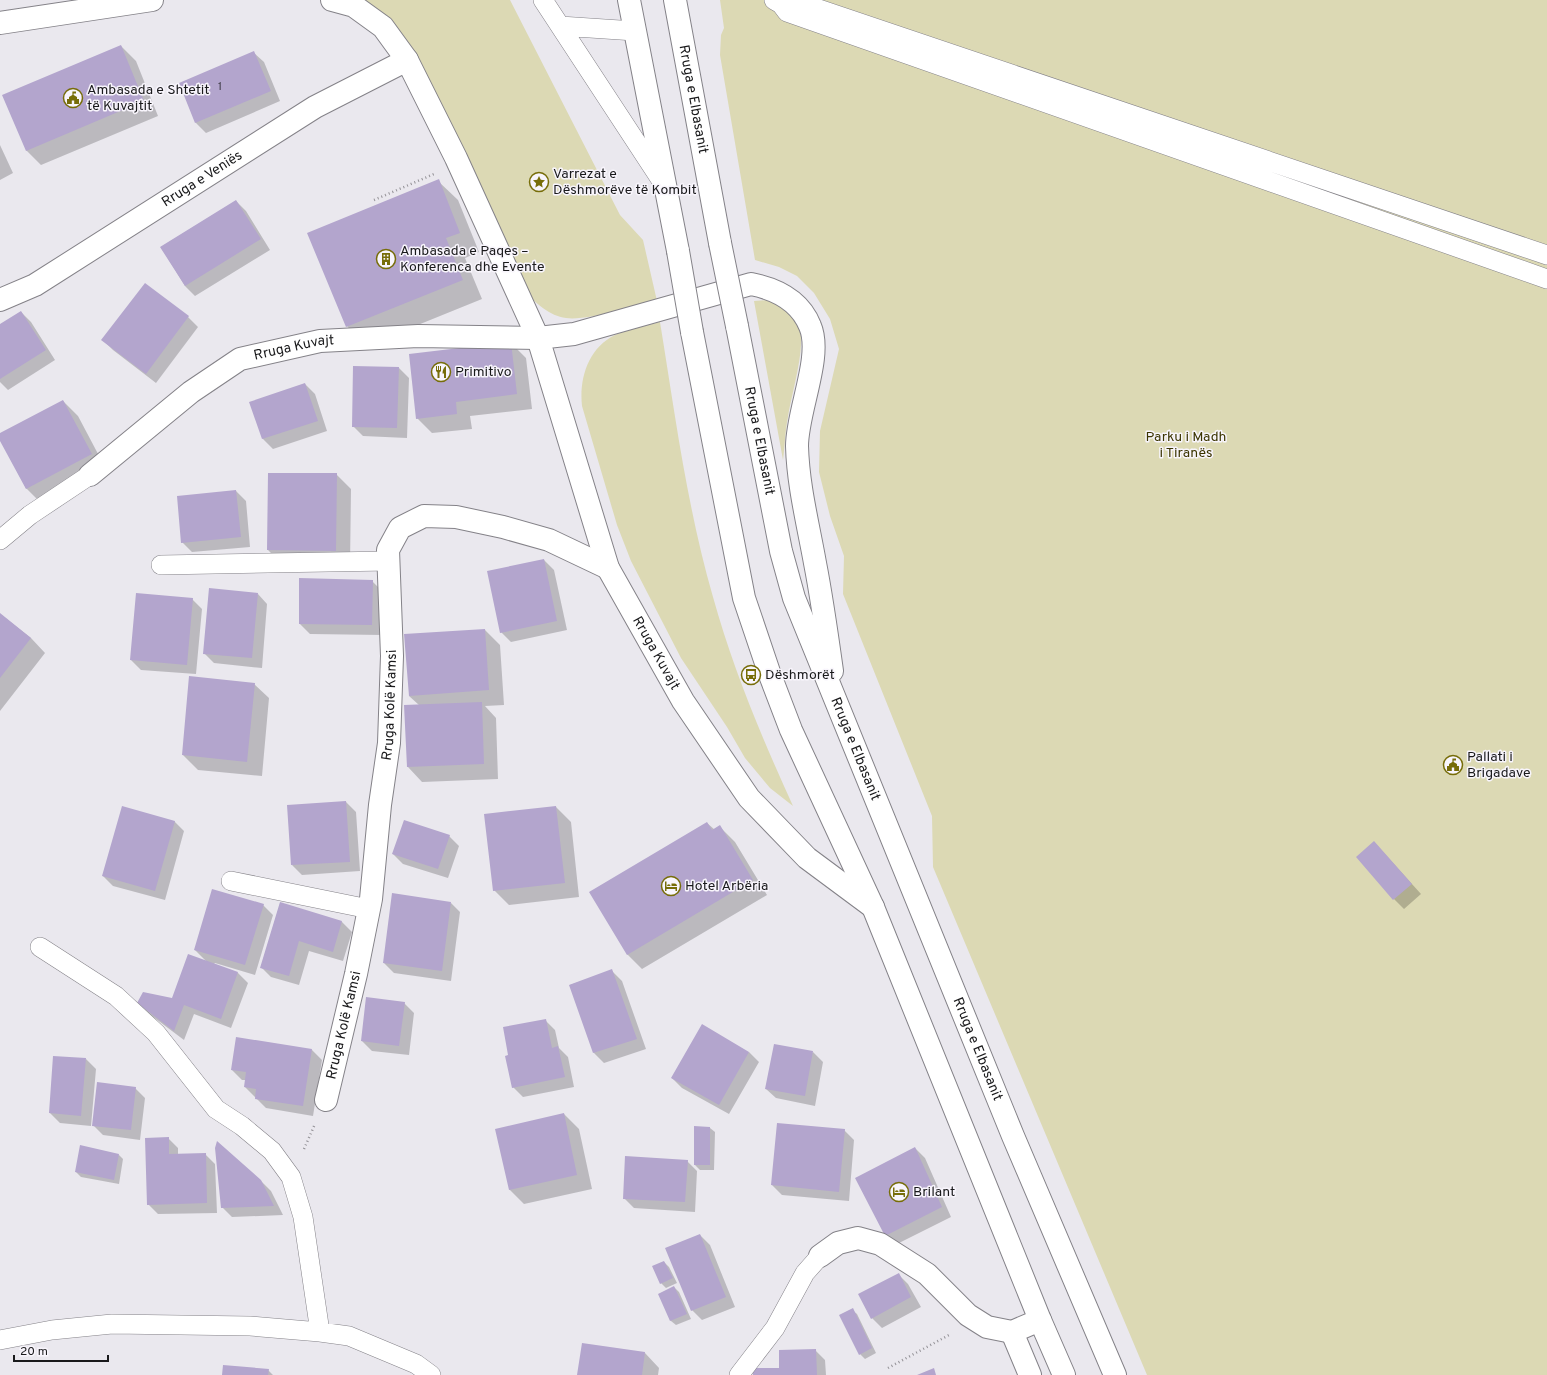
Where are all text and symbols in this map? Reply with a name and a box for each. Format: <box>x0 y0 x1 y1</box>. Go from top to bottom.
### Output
street label: Rruga e Elbasanit <box>675 44 712 155</box>
house number: 1 <box>218 79 222 95</box>
place label: Ambasada e Shtetit të Kuvajtit <box>87 82 210 115</box>
public building icon: Ambasada e Shtetit të Kuvajtit <box>62 87 84 109</box>
street label: Rruga e Veniës <box>158 147 246 211</box>
place label: Varrezat e Dëshmorëve të Kombit <box>553 166 697 199</box>
place icon: Varrezat e Dëshmorëve të Kombit <box>528 171 550 193</box>
place label: Ambasada e Paqes – Konferenca dhe Evente <box>400 243 544 276</box>
building icon: Ambasada e Paqes – Konferenca dhe Evente <box>375 248 397 270</box>
street label: Rruga Kuvajt <box>252 332 335 364</box>
restaurant icon: Primitivo <box>430 361 452 383</box>
place label: Primitivo <box>455 364 512 381</box>
street label: Rruga e Elbasanit <box>741 385 778 497</box>
park label: Parku i Madh i Tiranës <box>1146 429 1226 462</box>
street label: Rruga Kuvajt <box>629 613 684 693</box>
street label: Rruga Kolë Kamsi <box>378 649 401 762</box>
bus stop icon: Dëshmorët <box>740 664 762 686</box>
place label: Dëshmorët <box>765 667 835 684</box>
street label: Rruga e Elbasanit <box>827 695 884 803</box>
place label: Pallati i Brigadave <box>1467 749 1531 782</box>
public building icon: Pallati i Brigadave <box>1442 754 1464 776</box>
hotel icon: Hotel Arbëria <box>660 875 682 897</box>
place label: Hotel Arbëria <box>685 878 768 895</box>
street label: Rruga Kolë Kamsi <box>323 969 365 1081</box>
street label: Rruga e Elbasanit <box>949 995 1006 1103</box>
hotel icon: Brilant <box>888 1181 910 1203</box>
place label: Brilant <box>913 1184 955 1201</box>
scale bar <box>14 1337 108 1363</box>
text: 20 m <box>20 1344 48 1360</box>

